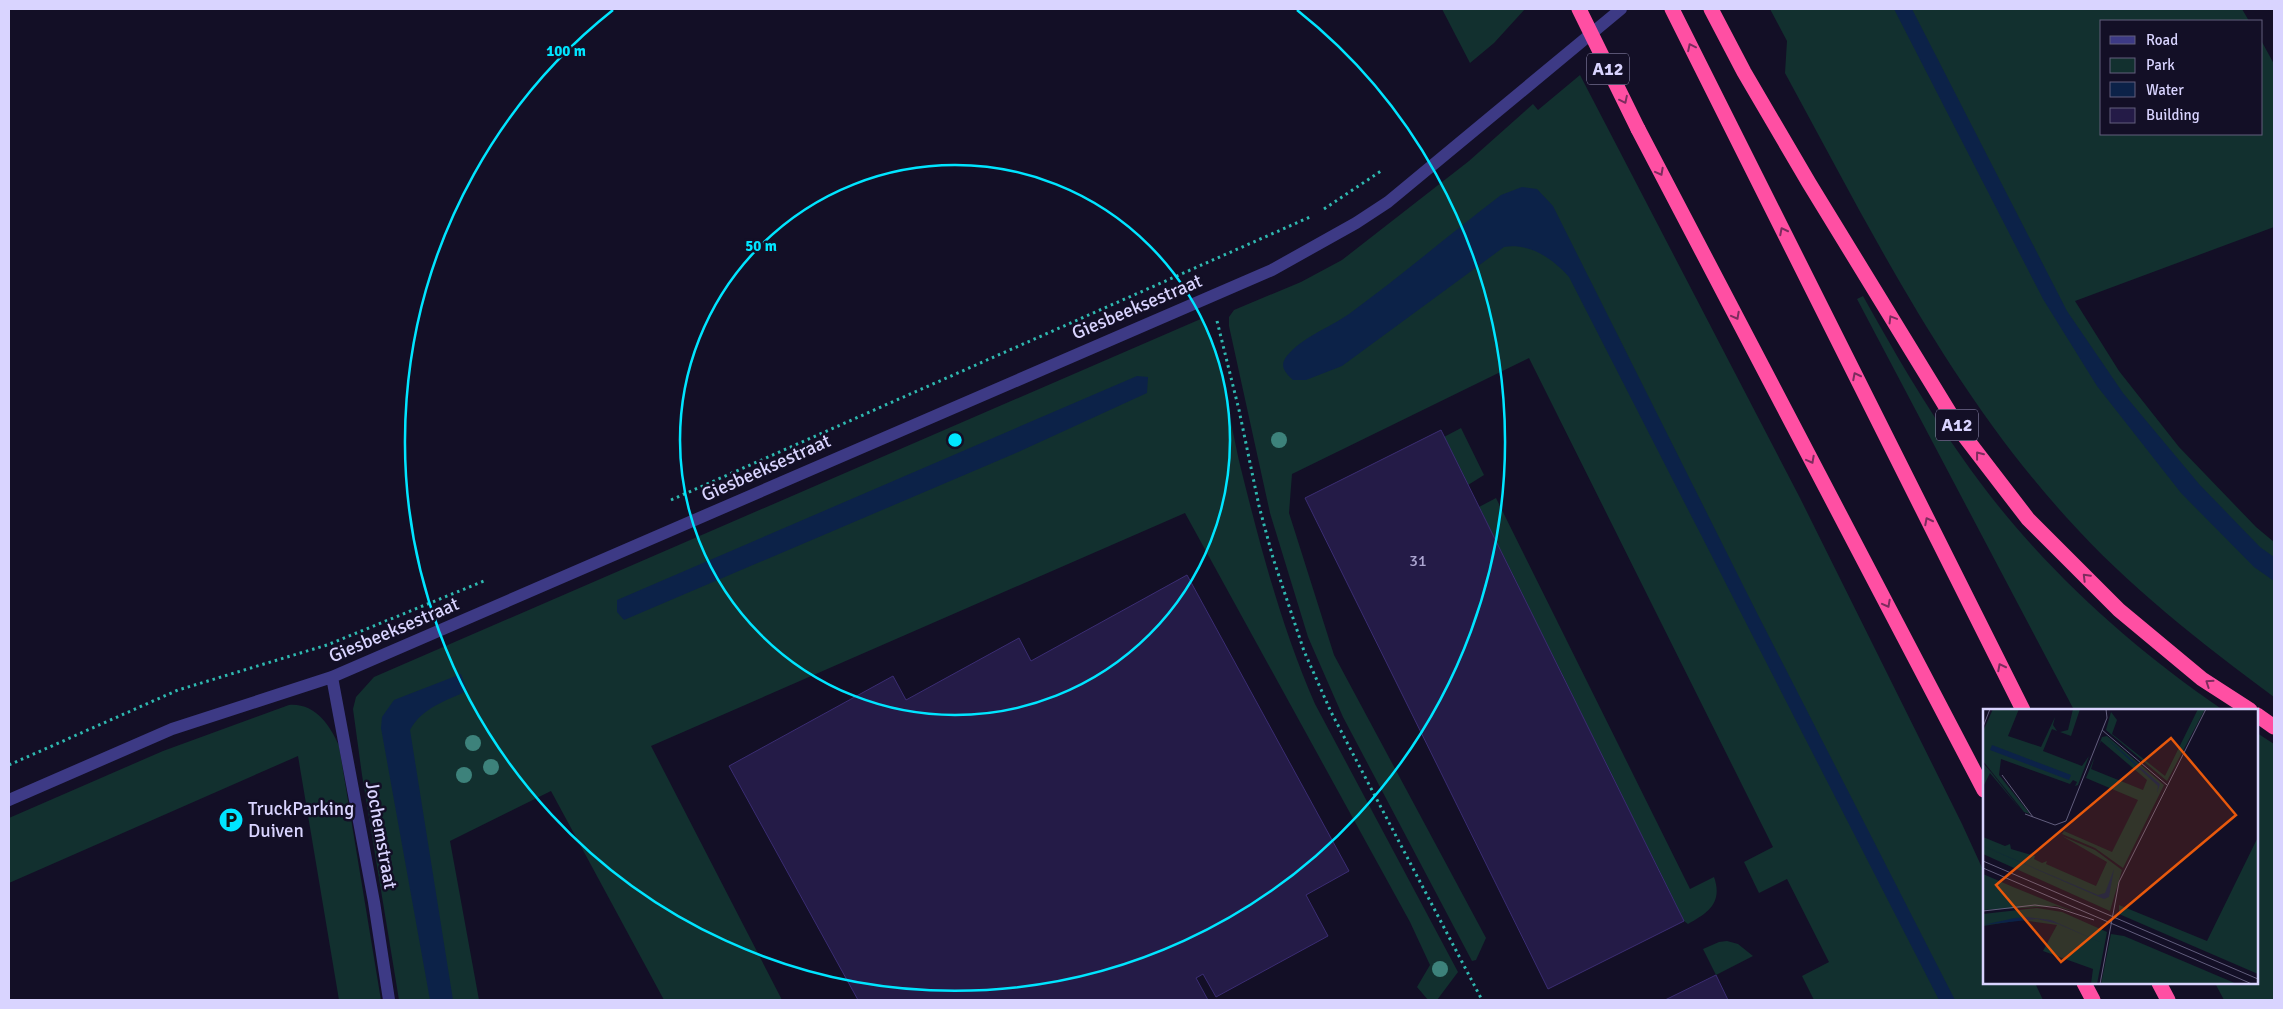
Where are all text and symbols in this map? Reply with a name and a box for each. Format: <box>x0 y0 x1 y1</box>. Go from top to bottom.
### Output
legend <box>2100 20 2263 135</box>
text: Road <box>2146 31 2178 49</box>
text: 100 m <box>546 42 586 60</box>
one-way arrow <box>1687 43 1697 52</box>
road number: A12 <box>1587 54 1629 85</box>
text: Park <box>2146 56 2175 74</box>
text: Water <box>2146 81 2184 99</box>
one-way arrow <box>1617 95 1628 104</box>
text: Building <box>2146 106 2200 124</box>
one-way arrow <box>1654 167 1664 176</box>
one-way arrow <box>1779 227 1789 236</box>
text: 50 m <box>745 237 777 255</box>
street label: Giesbeeksestraat <box>1068 269 1206 345</box>
one-way arrow <box>1730 310 1740 319</box>
one-way arrow <box>1888 315 1898 324</box>
one-way arrow <box>1852 372 1862 381</box>
road number: A12 <box>1936 410 1978 440</box>
street label: Giesbeeksestraat <box>698 429 835 507</box>
centre of rings <box>946 431 964 449</box>
one-way arrow <box>1976 451 1985 461</box>
one-way arrow <box>1805 454 1815 463</box>
one-way arrow <box>1925 518 1935 527</box>
house number: 31 <box>1409 551 1427 571</box>
one-way arrow <box>2083 574 2092 583</box>
street label: Giesbeeksestraat <box>325 592 463 668</box>
one-way arrow <box>1881 598 1891 607</box>
one-way arrow <box>1997 663 2007 672</box>
one-way arrow <box>2205 680 2215 689</box>
inset map <box>1983 709 2258 984</box>
street label: Jochemstraat <box>360 779 402 892</box>
place label: TruckParking Duiven <box>248 797 354 843</box>
parking icon: TruckParking Duiven <box>218 807 244 833</box>

